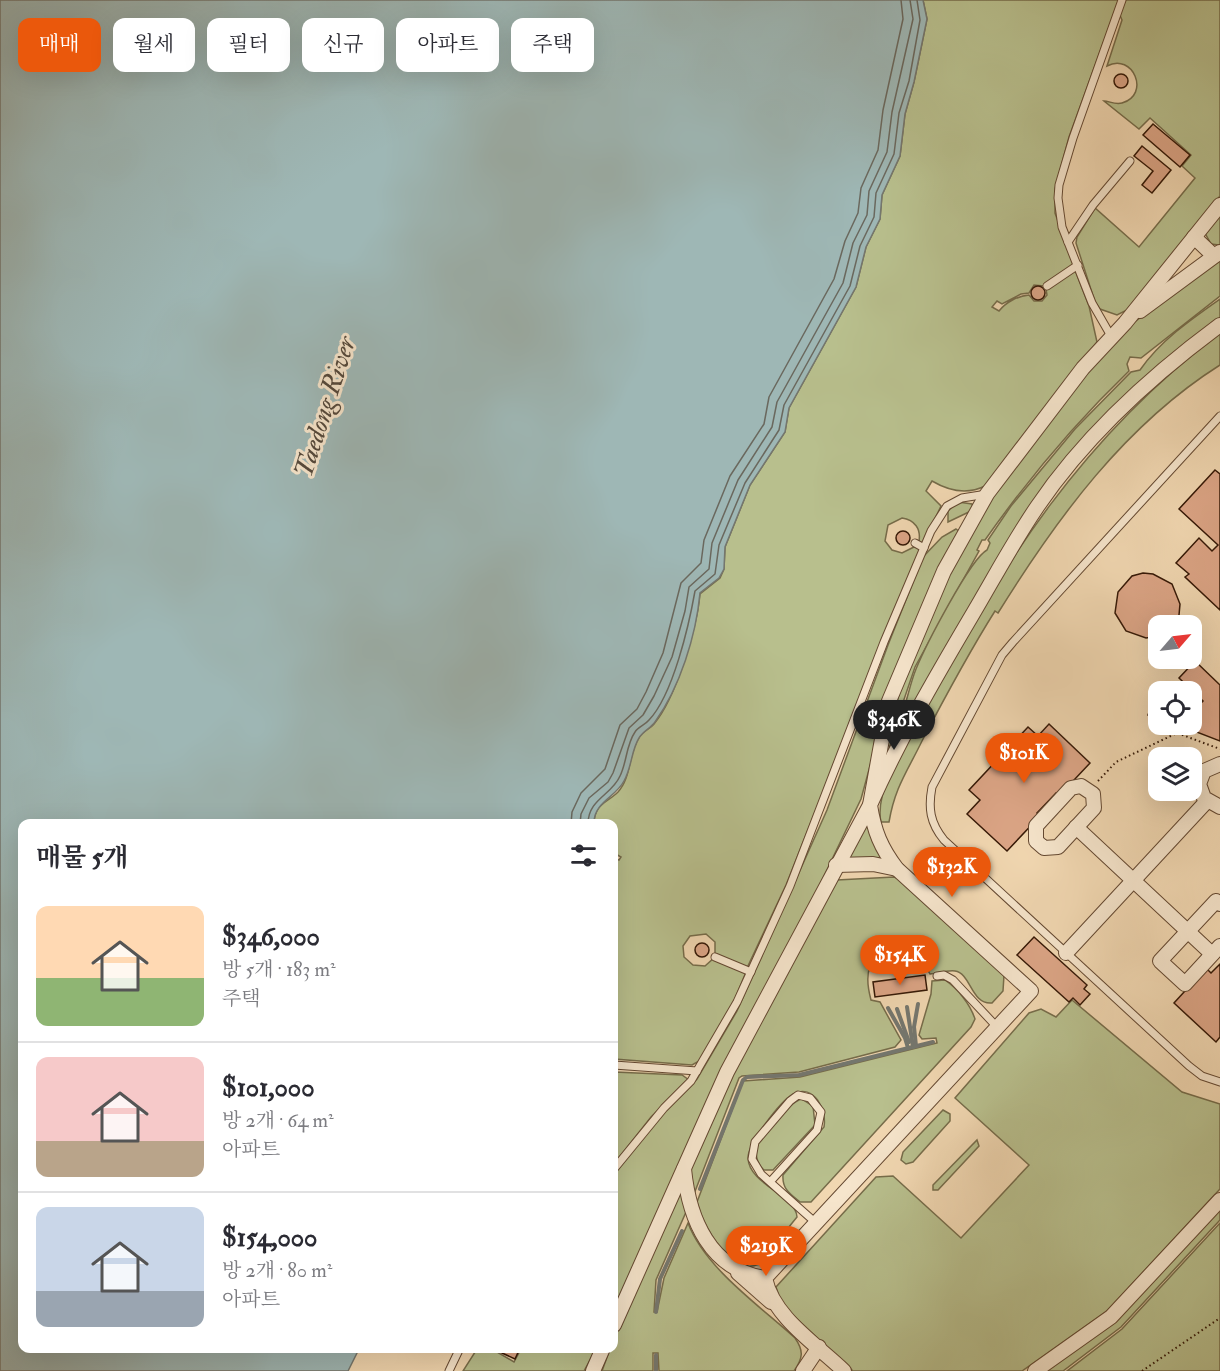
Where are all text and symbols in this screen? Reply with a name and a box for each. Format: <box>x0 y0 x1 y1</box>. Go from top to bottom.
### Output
chip: 매매 <box>18 18 101 72</box>
chip: 월세 <box>113 18 195 72</box>
chip: 필터 <box>207 18 290 72</box>
chip: 신규 <box>302 18 384 72</box>
chip: 아파트 <box>396 18 499 72</box>
chip: 주택 <box>511 18 594 72</box>
water label: Taedong River <box>287 331 364 482</box>
north arrow <box>1148 615 1202 669</box>
map controls <box>1148 615 1202 801</box>
button: locate <box>1148 681 1202 735</box>
pin: $346K <box>852 700 936 751</box>
text: $346K <box>867 707 921 732</box>
pin: $101K <box>982 733 1066 784</box>
text: $101K <box>999 740 1049 765</box>
button: layers <box>1148 747 1202 801</box>
icon: filters <box>567 839 600 872</box>
text: 매물 5개 <box>36 842 128 874</box>
pin: $132K <box>910 847 994 898</box>
text: $132K <box>927 854 977 879</box>
text: $346,000 <box>222 921 320 953</box>
icon: home <box>84 930 156 1002</box>
pin: $154K <box>858 935 942 986</box>
text: $154K <box>874 942 926 967</box>
text: 방 5개 · 183 m² <box>222 957 336 982</box>
text: 주택 <box>222 986 261 1011</box>
text: $101,000 <box>222 1072 314 1104</box>
icon: home <box>84 1081 156 1153</box>
text: 방 2개 · 64 m² <box>222 1108 334 1133</box>
text: 아파트 <box>222 1137 280 1162</box>
text: $154,000 <box>222 1222 317 1254</box>
pin: $219K <box>724 1226 808 1277</box>
icon: home <box>84 1231 156 1303</box>
text: $219K <box>740 1233 792 1258</box>
text: 방 2개 · 80 m² <box>222 1258 332 1283</box>
text: 아파트 <box>222 1287 280 1312</box>

